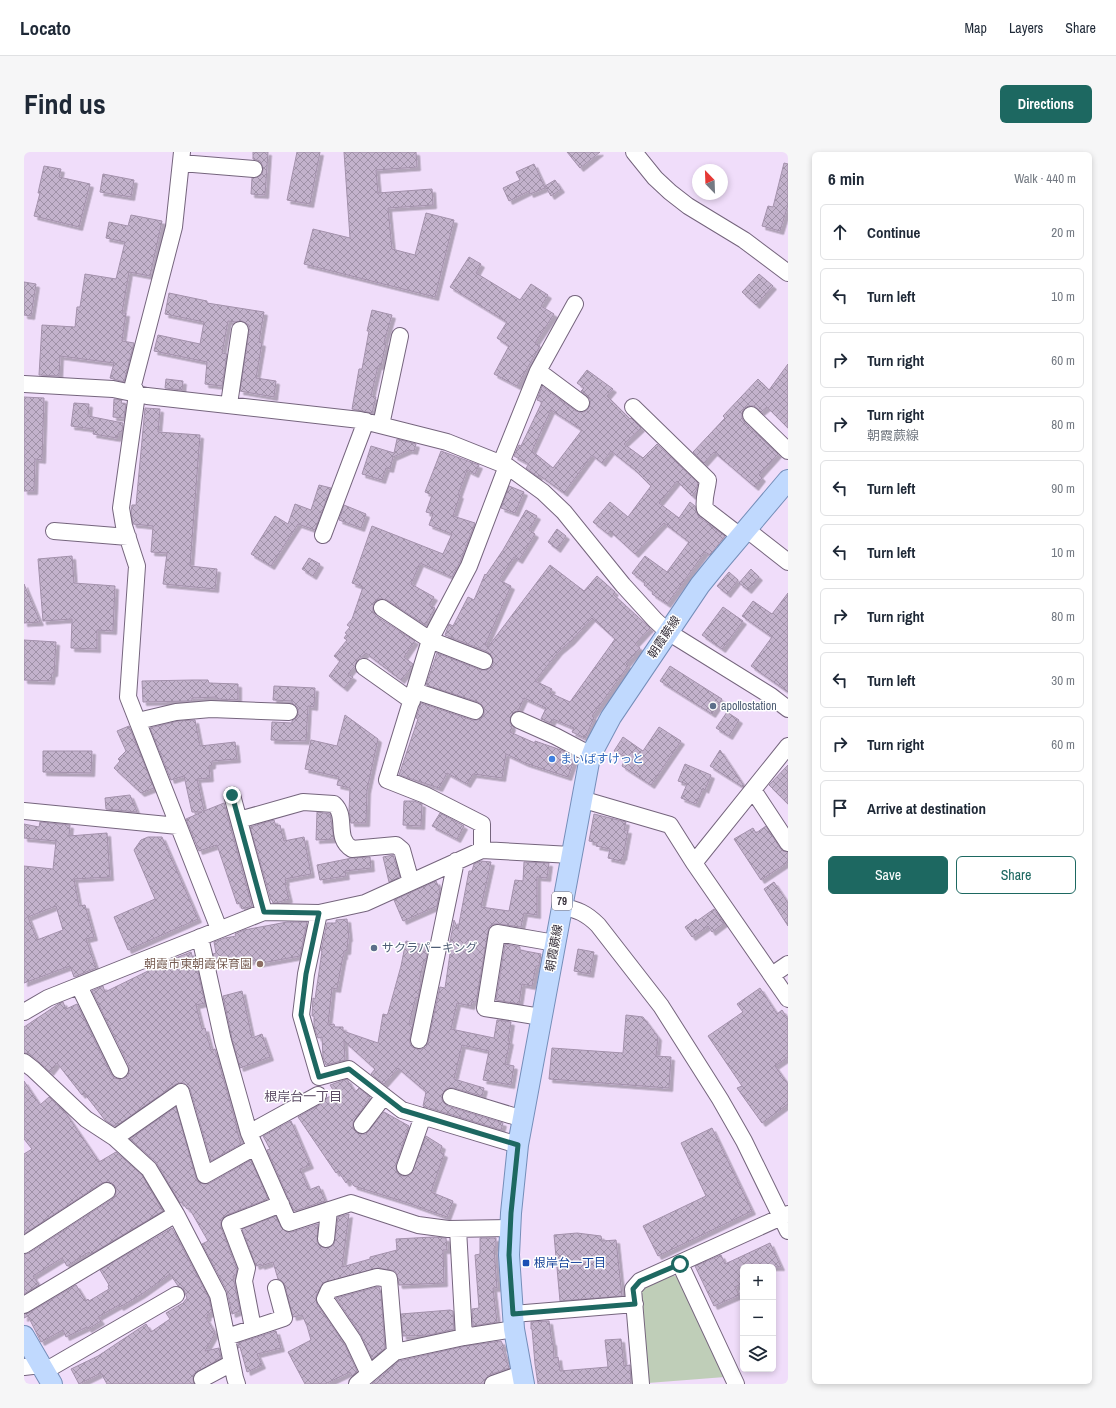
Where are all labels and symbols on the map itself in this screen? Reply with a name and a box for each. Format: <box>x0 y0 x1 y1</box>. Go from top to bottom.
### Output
north arrow <box>692 164 728 200</box>
street label: 朝霞蕨線 <box>644 613 684 661</box>
place label: apollostation <box>721 698 777 714</box>
marker: apollostation <box>708 701 718 711</box>
place label: まいばすけっと <box>560 751 644 767</box>
marker: まいばすけっと <box>547 754 557 764</box>
route end <box>223 786 241 804</box>
road number: 79 <box>552 892 572 910</box>
street label: 朝霞蕨線 <box>542 923 566 973</box>
place label: サクラパーキング <box>382 940 478 956</box>
marker: サクラパーキング <box>369 943 379 953</box>
place label: 朝霞市東朝霞保育園 <box>144 956 252 972</box>
marker: 朝霞市東朝霞保育園 <box>255 959 265 969</box>
district label: 根岸台一丁目 <box>264 1088 342 1105</box>
place label: 根岸台一丁目 <box>534 1255 606 1271</box>
route start <box>671 1255 689 1273</box>
marker: 根岸台一丁目 <box>521 1258 531 1268</box>

